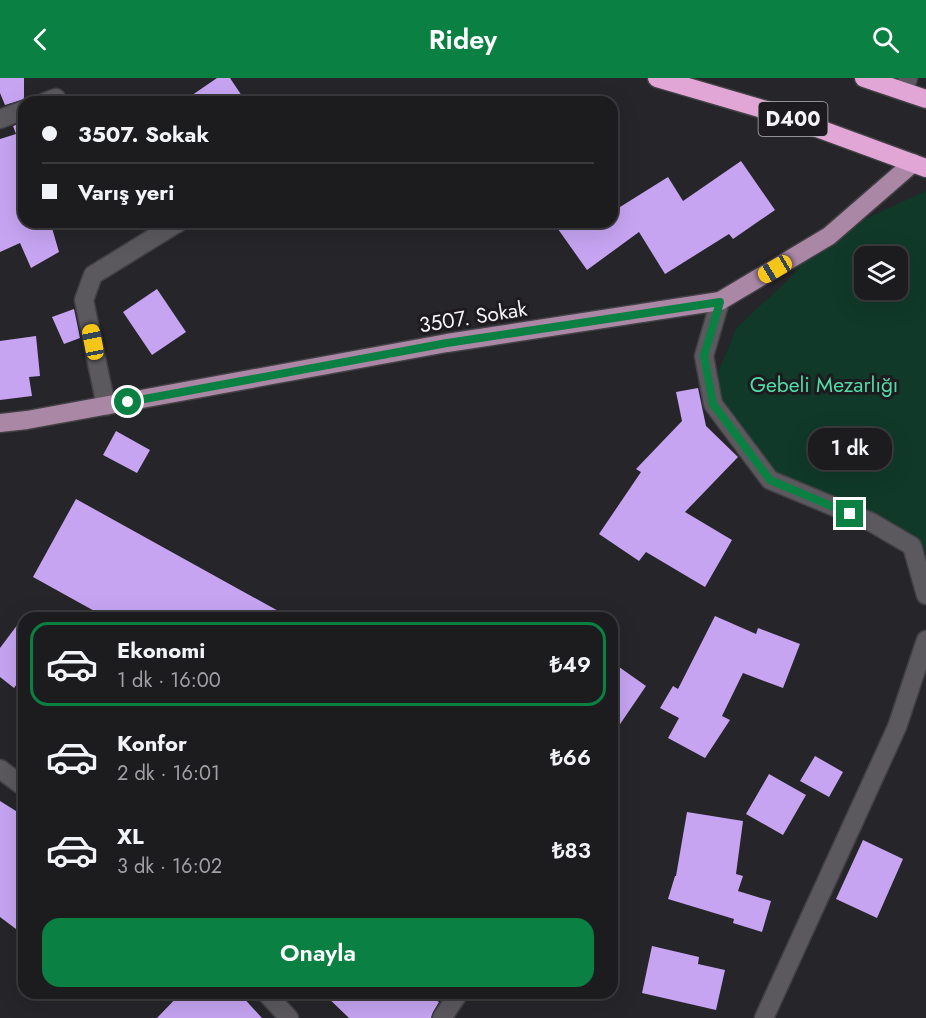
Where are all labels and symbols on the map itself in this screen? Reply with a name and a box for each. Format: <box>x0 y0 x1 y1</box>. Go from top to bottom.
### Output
road number: D400 <box>758 102 828 136</box>
car <box>755 252 795 286</box>
street label: 3507. Sokak <box>417 294 530 340</box>
car <box>81 323 105 361</box>
park label: Gebeli Mezarlığı <box>750 370 898 400</box>
route start <box>114 388 141 415</box>
callout: 1 dk <box>808 427 892 469</box>
route end <box>836 500 863 527</box>

